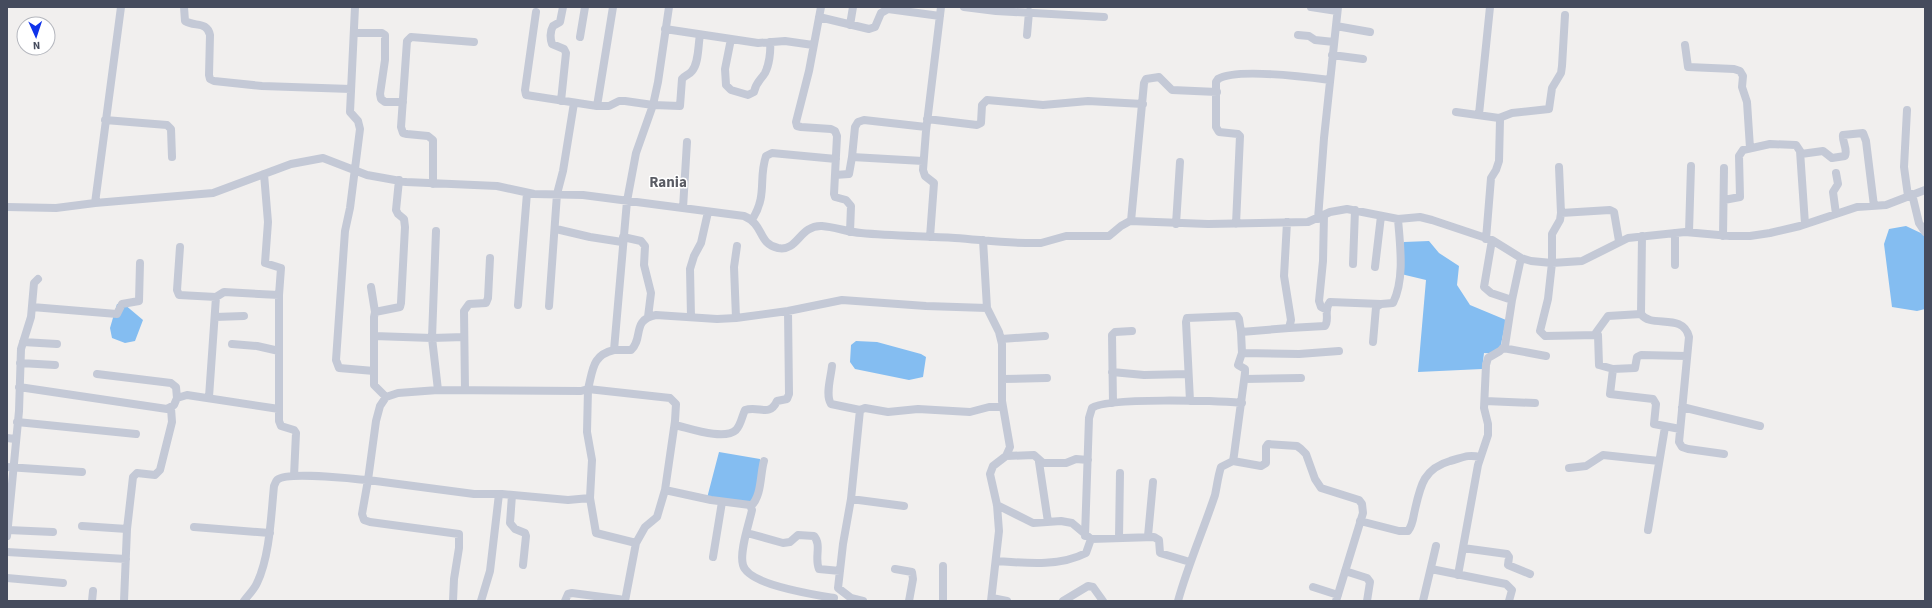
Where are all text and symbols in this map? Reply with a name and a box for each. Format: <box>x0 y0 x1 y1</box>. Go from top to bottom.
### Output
north arrow <box>16 16 56 56</box>
text: N <box>32 38 41 53</box>
district label: Rania <box>649 172 687 193</box>

